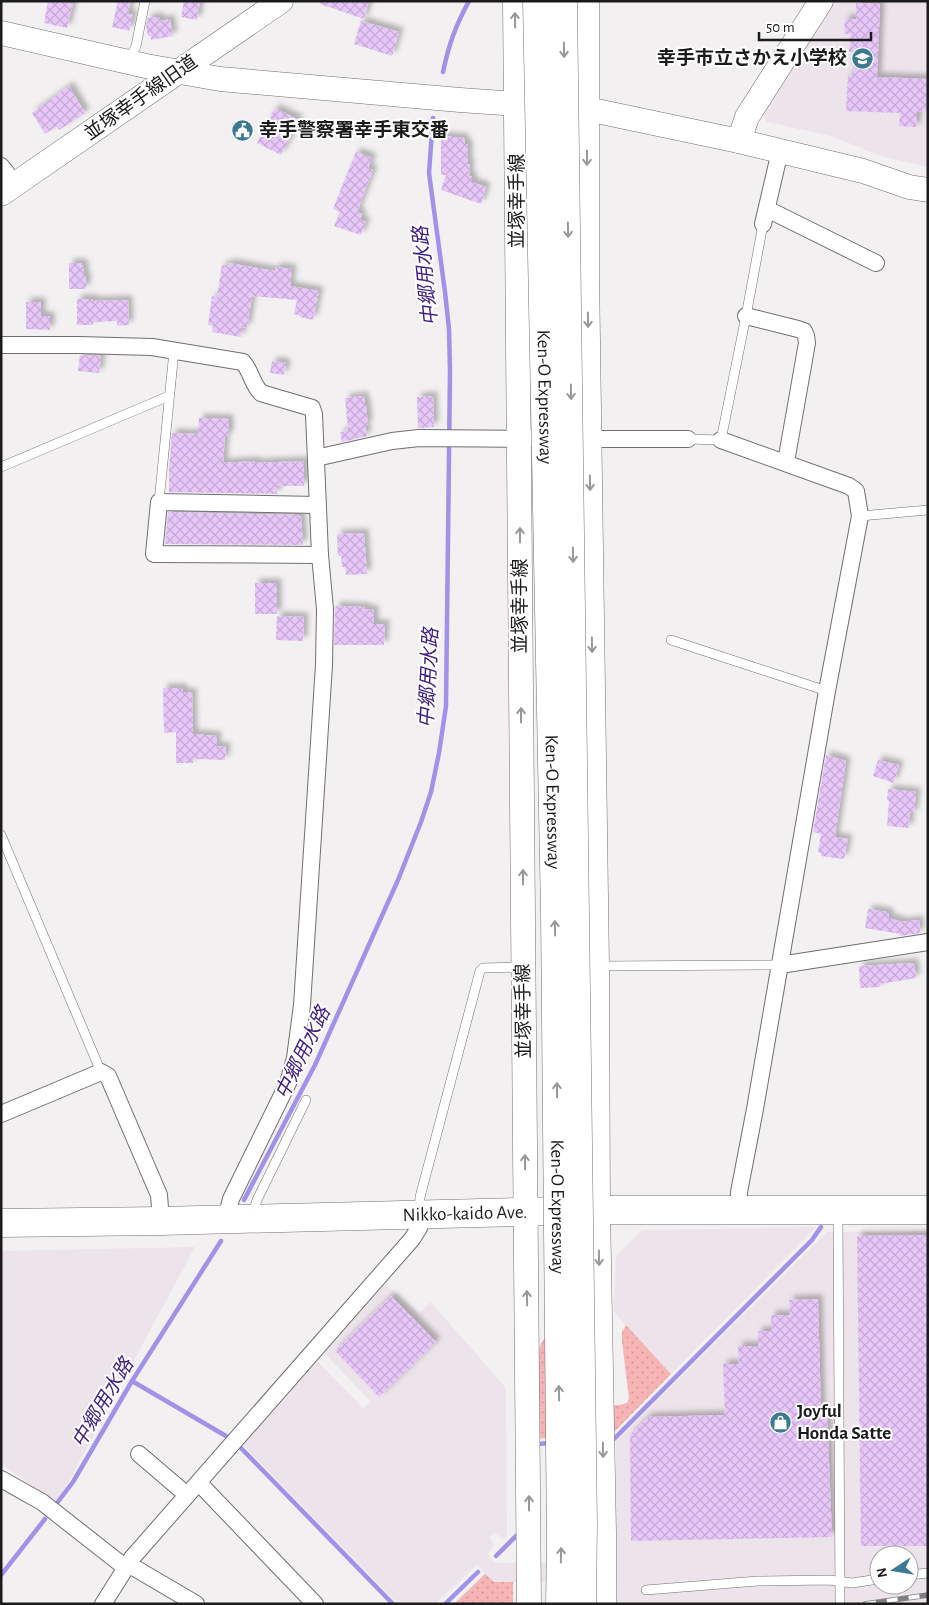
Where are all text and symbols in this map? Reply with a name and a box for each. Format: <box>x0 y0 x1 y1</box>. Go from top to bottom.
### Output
scale bar <box>759 10 872 42</box>
one-way arrow <box>510 12 520 28</box>
text: 50 m <box>766 20 795 35</box>
one-way arrow <box>559 42 568 58</box>
school or university icon: 幸手市立さかえ小学校 <box>851 46 875 70</box>
place label: 幸手市立さかえ小学校 <box>657 47 847 68</box>
street label: 並塚幸手線旧道 <box>80 51 201 144</box>
public building icon: 幸手警察署幸手東交番 <box>231 118 255 142</box>
place label: 幸手警察署幸手東交番 <box>259 119 449 140</box>
one-way arrow <box>582 149 592 165</box>
street label: 並塚幸手線 <box>507 153 527 249</box>
one-way arrow <box>563 222 572 238</box>
water label: 中郷用水路 <box>410 223 441 327</box>
one-way arrow <box>583 312 593 328</box>
street label: Ken-O Expressway <box>534 329 556 464</box>
one-way arrow <box>566 384 576 400</box>
one-way arrow <box>585 474 595 490</box>
one-way arrow <box>515 527 525 543</box>
one-way arrow <box>568 546 578 563</box>
street label: 並塚幸手線 <box>510 558 530 654</box>
water label: 中郷用水路 <box>415 625 442 728</box>
one-way arrow <box>588 637 597 653</box>
one-way arrow <box>516 707 526 723</box>
street label: Ken-O Expressway <box>542 734 564 869</box>
one-way arrow <box>518 869 528 886</box>
one-way arrow <box>550 920 560 936</box>
street label: 並塚幸手線 <box>513 963 534 1059</box>
water label: 中郷用水路 <box>271 1001 335 1102</box>
one-way arrow <box>552 1082 562 1098</box>
street label: Ken-O Expressway <box>548 1139 568 1274</box>
one-way arrow <box>520 1154 530 1170</box>
street label: Nikko-kaido Ave. <box>402 1202 528 1224</box>
one-way arrow <box>594 1250 604 1266</box>
one-way arrow <box>522 1290 532 1306</box>
water label: 中郷用水路 <box>68 1353 138 1451</box>
one-way arrow <box>554 1385 564 1401</box>
place label: Joyful Honda Satte <box>797 1402 891 1443</box>
shop icon: Joyful Honda Satte <box>769 1410 793 1434</box>
one-way arrow <box>598 1442 608 1458</box>
one-way arrow <box>524 1495 534 1511</box>
north arrow <box>869 1545 919 1595</box>
one-way arrow <box>556 1547 565 1563</box>
text: N <box>874 1566 890 1579</box>

